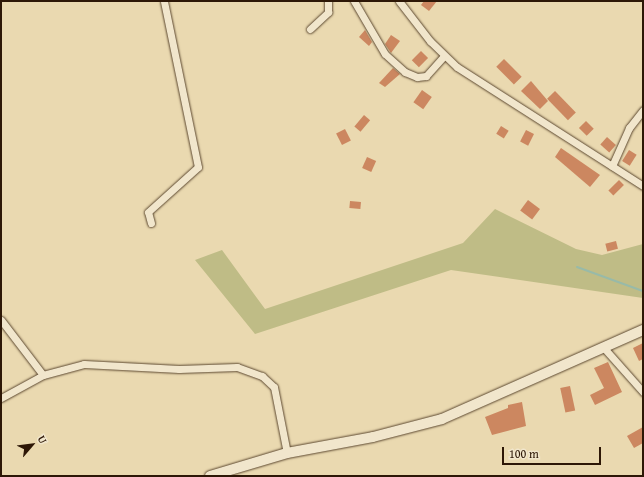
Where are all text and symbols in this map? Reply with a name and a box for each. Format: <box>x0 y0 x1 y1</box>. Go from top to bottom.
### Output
north arrow <box>12 425 52 465</box>
text: U <box>34 432 51 446</box>
scale bar <box>504 439 603 465</box>
text: 100 m <box>509 445 539 462</box>

